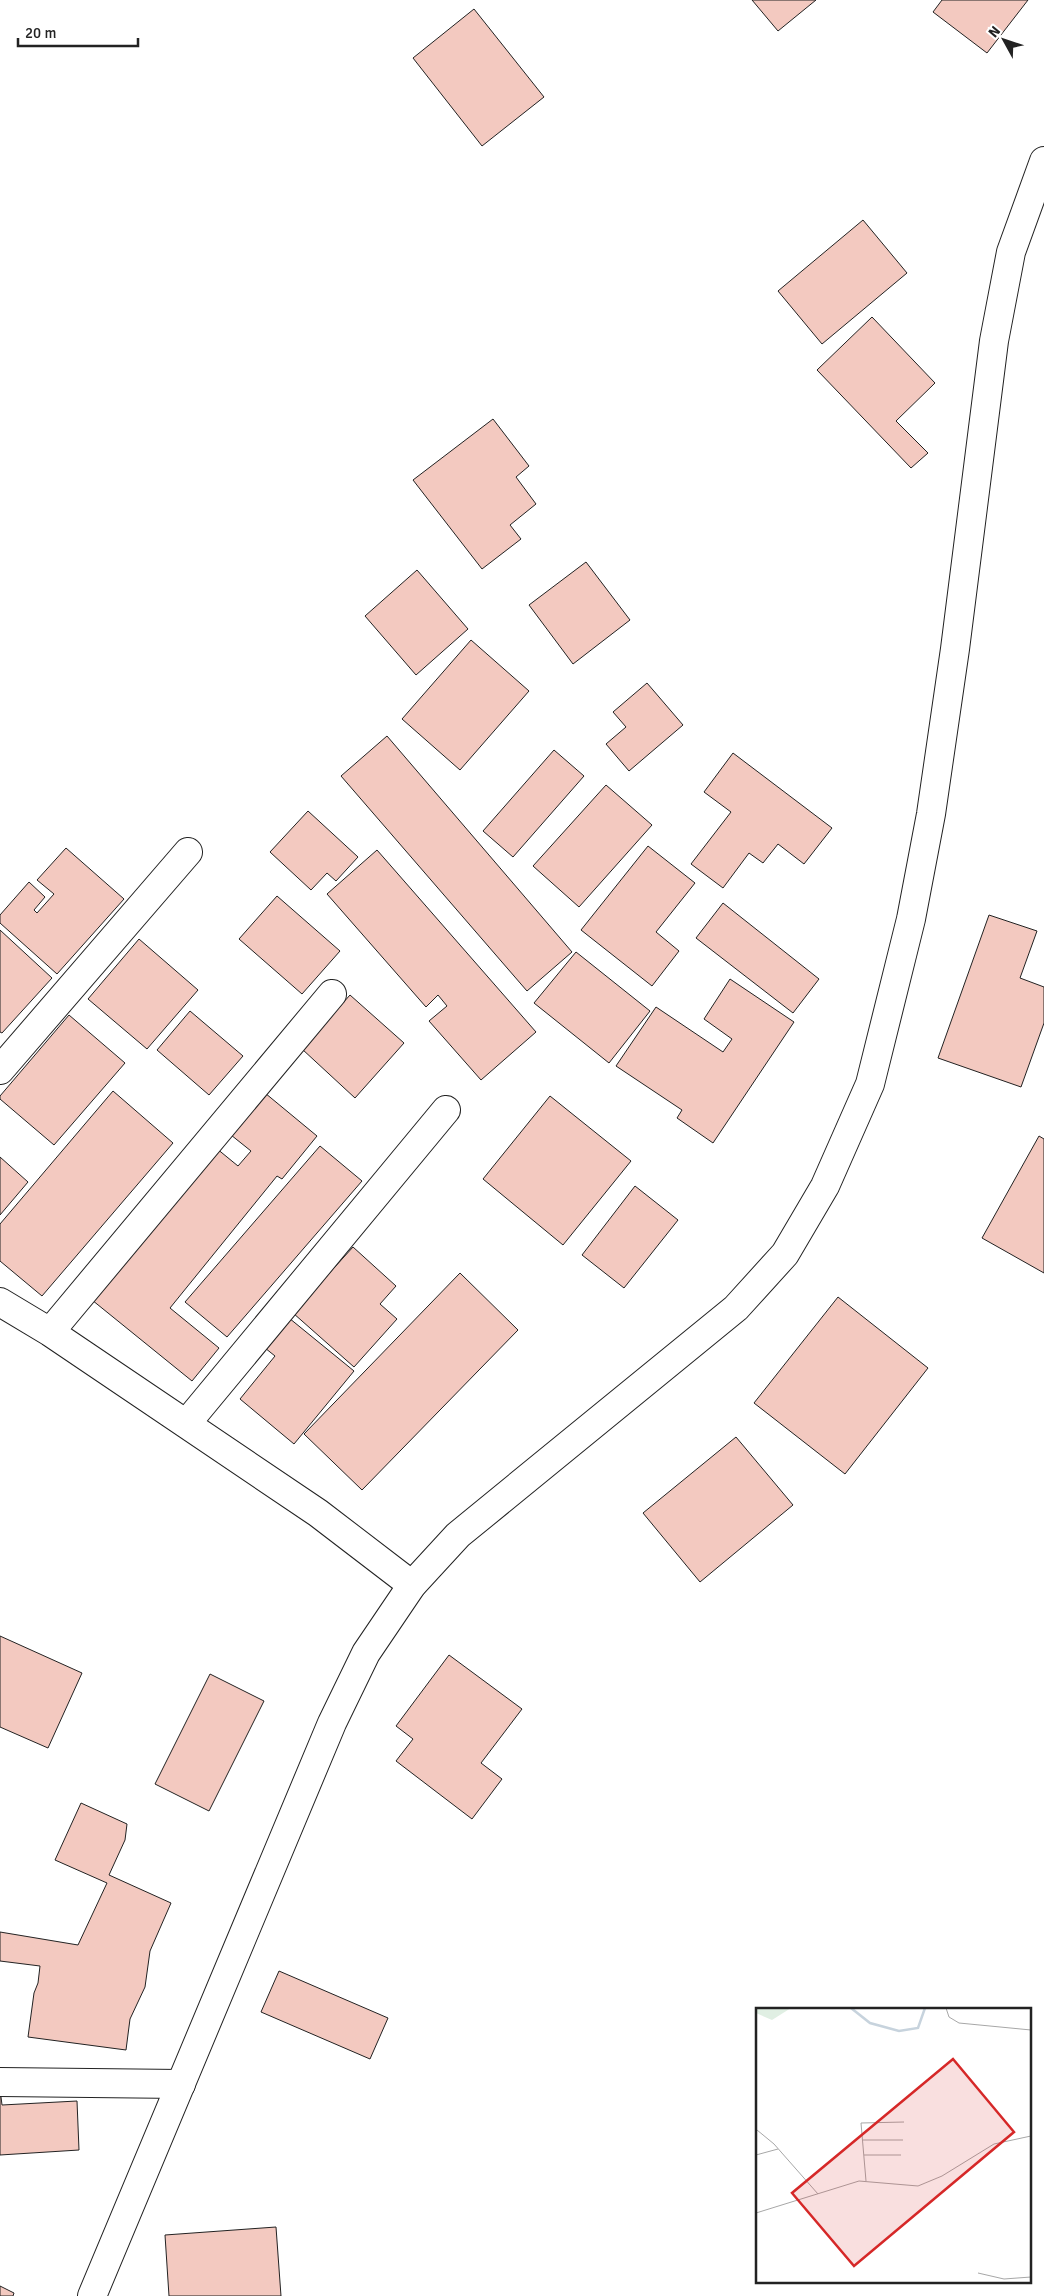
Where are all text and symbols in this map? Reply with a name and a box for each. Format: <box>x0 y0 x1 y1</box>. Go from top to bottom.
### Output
scale bar <box>18 15 138 47</box>
north arrow <box>979 15 1029 65</box>
text: N <box>985 23 1004 41</box>
text: 20 m <box>25 24 56 42</box>
inset map <box>756 2008 1032 2284</box>

